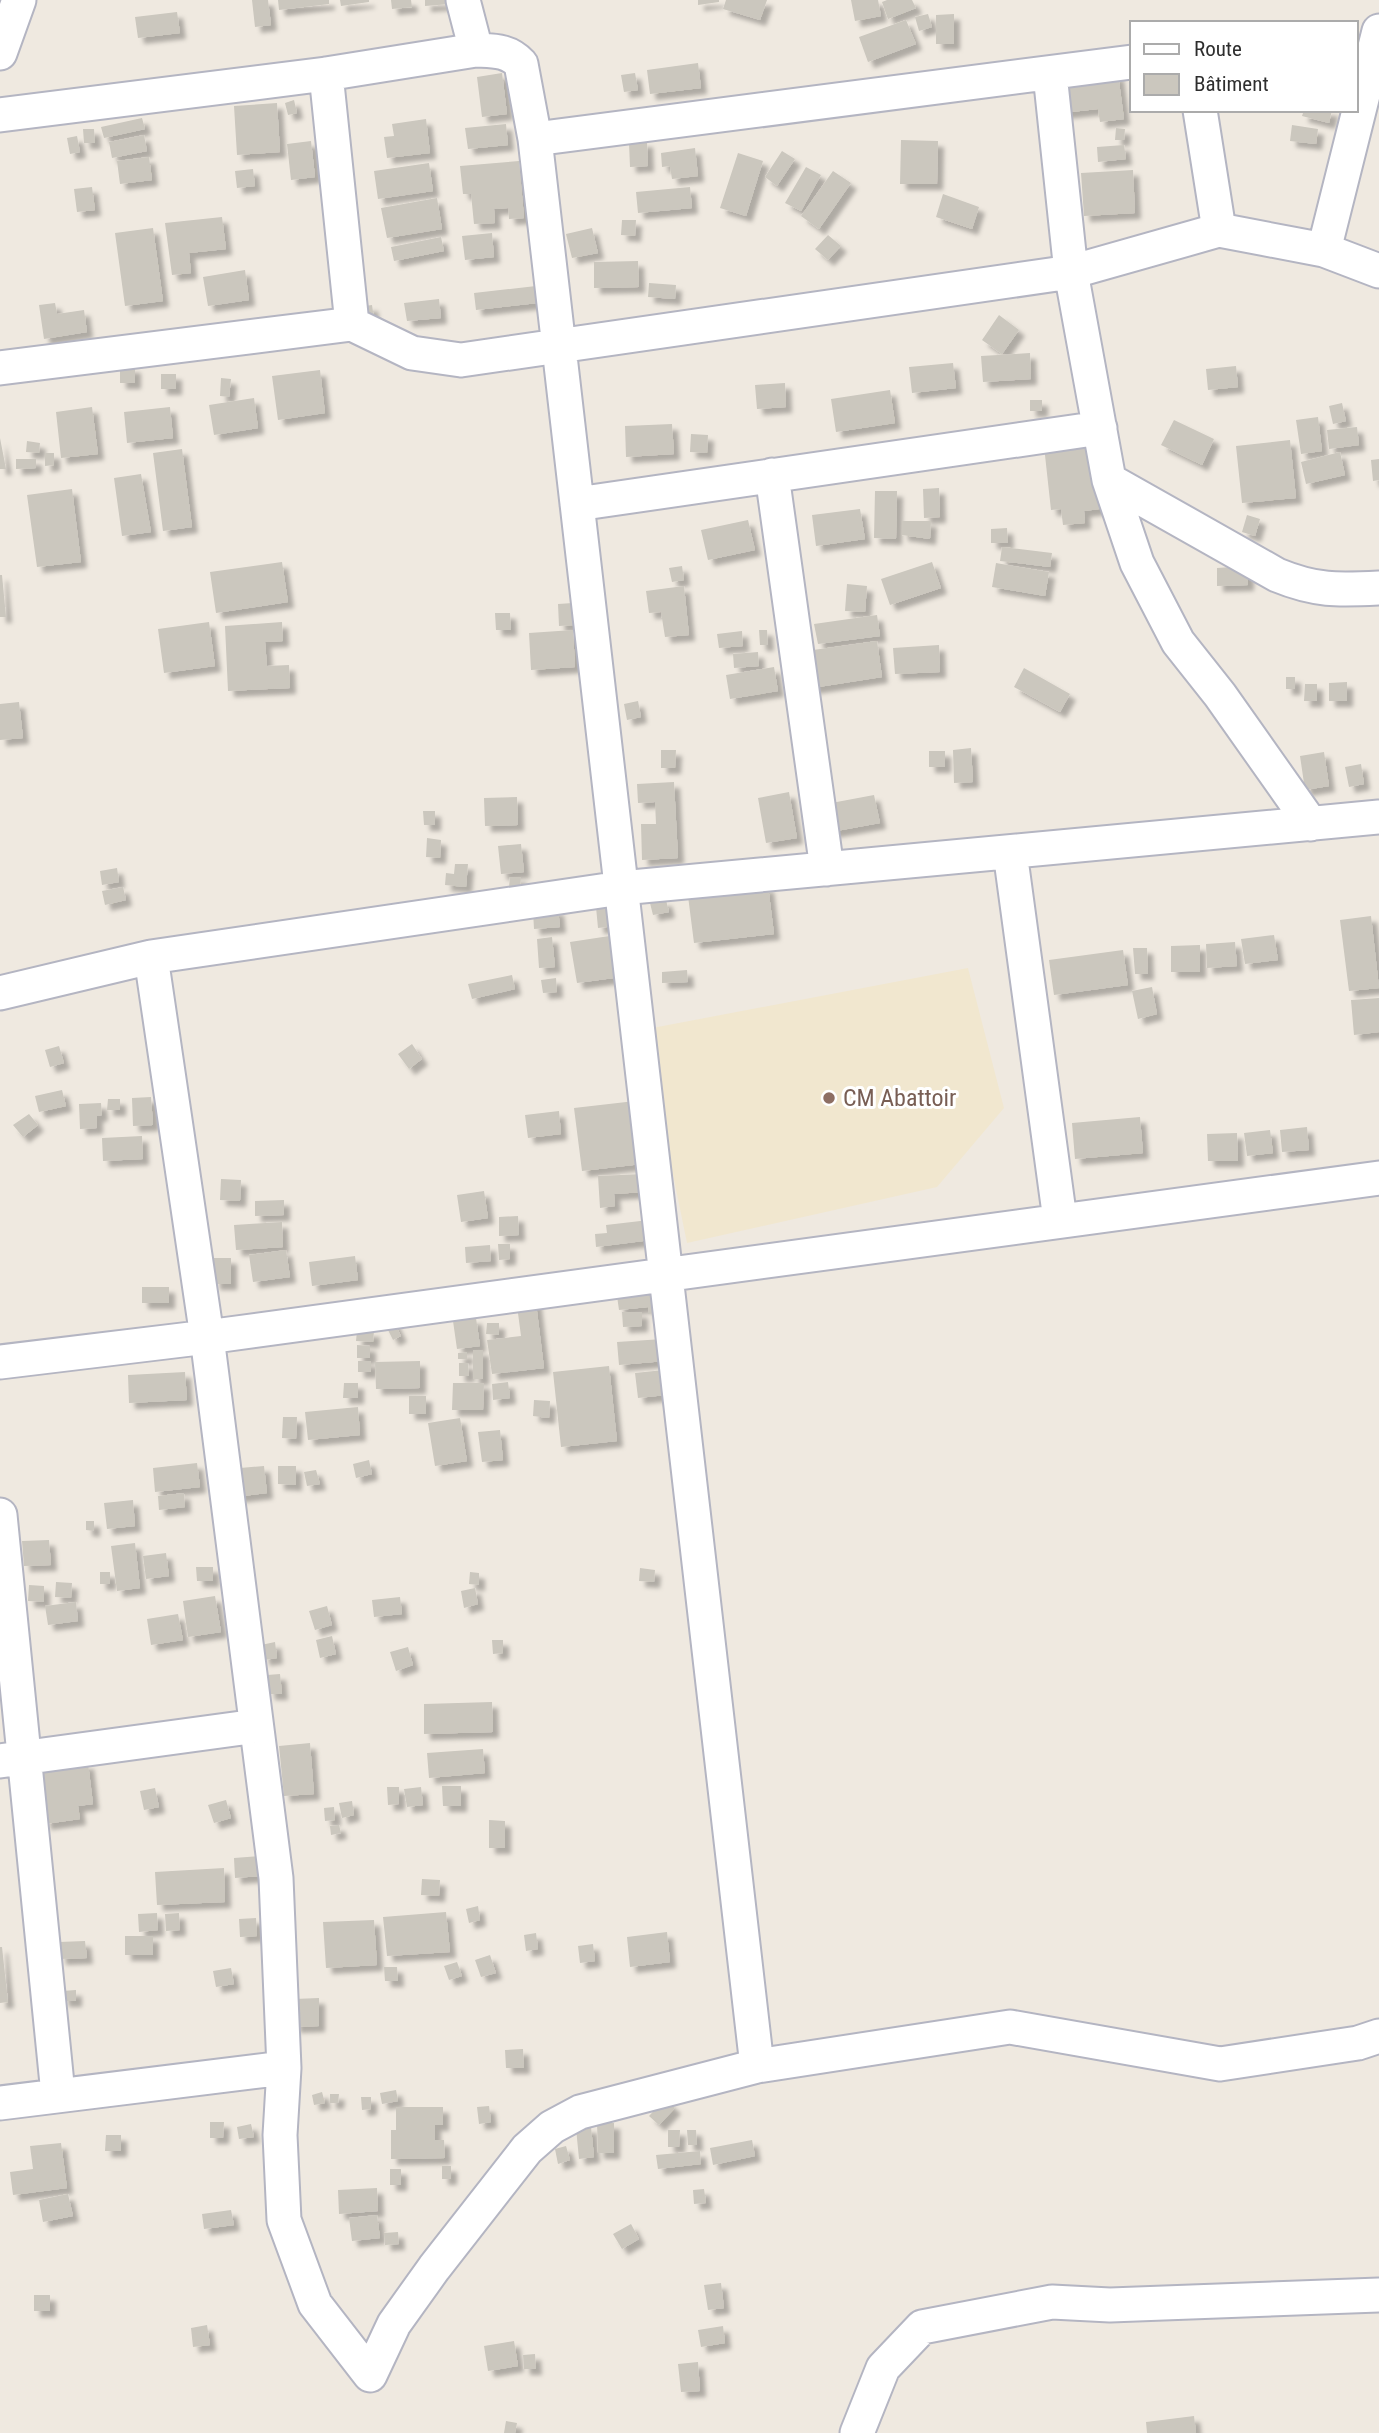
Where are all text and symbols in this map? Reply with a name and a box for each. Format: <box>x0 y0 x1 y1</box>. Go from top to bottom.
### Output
legend <box>1130 21 1358 112</box>
text: Route <box>1194 37 1242 61</box>
text: Bâtiment <box>1194 72 1269 96</box>
place label: CM Abattoir <box>843 1084 956 1112</box>
marker: CM Abattoir <box>821 1090 837 1106</box>

